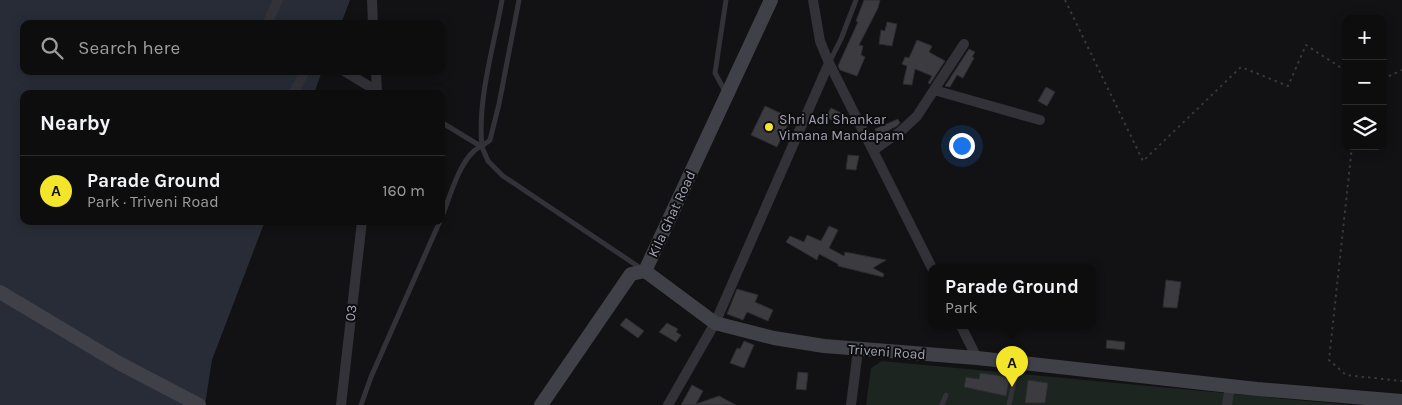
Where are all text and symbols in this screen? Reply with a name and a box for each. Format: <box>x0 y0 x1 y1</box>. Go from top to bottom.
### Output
map controls <box>1342 15 1387 150</box>
button: + <box>1342 15 1387 60</box>
search box <box>20 20 445 75</box>
icon: search <box>38 34 66 62</box>
text: Search here <box>78 37 180 59</box>
button: − <box>1342 60 1387 105</box>
button: layers <box>1342 105 1387 150</box>
text: Nearby <box>40 111 110 135</box>
place label: Shri Adi Shankar Vimana Mandapam <box>779 111 904 144</box>
marker: Shri Adi Shankar Vimana Mandapam <box>763 121 775 133</box>
your location <box>949 133 975 159</box>
street label: Kila Ghat Road <box>645 168 699 260</box>
text: Parade Ground <box>87 170 221 192</box>
text: A <box>51 181 61 200</box>
text: 160 m <box>382 181 425 200</box>
text: Park · Triveni Road <box>87 192 219 211</box>
popup <box>928 264 1096 329</box>
text: Parade Ground <box>945 276 1079 298</box>
text: Park <box>945 298 978 317</box>
street label: 03 <box>342 304 360 322</box>
street label: Triveni Road <box>848 341 926 363</box>
pin: A <box>996 346 1028 387</box>

